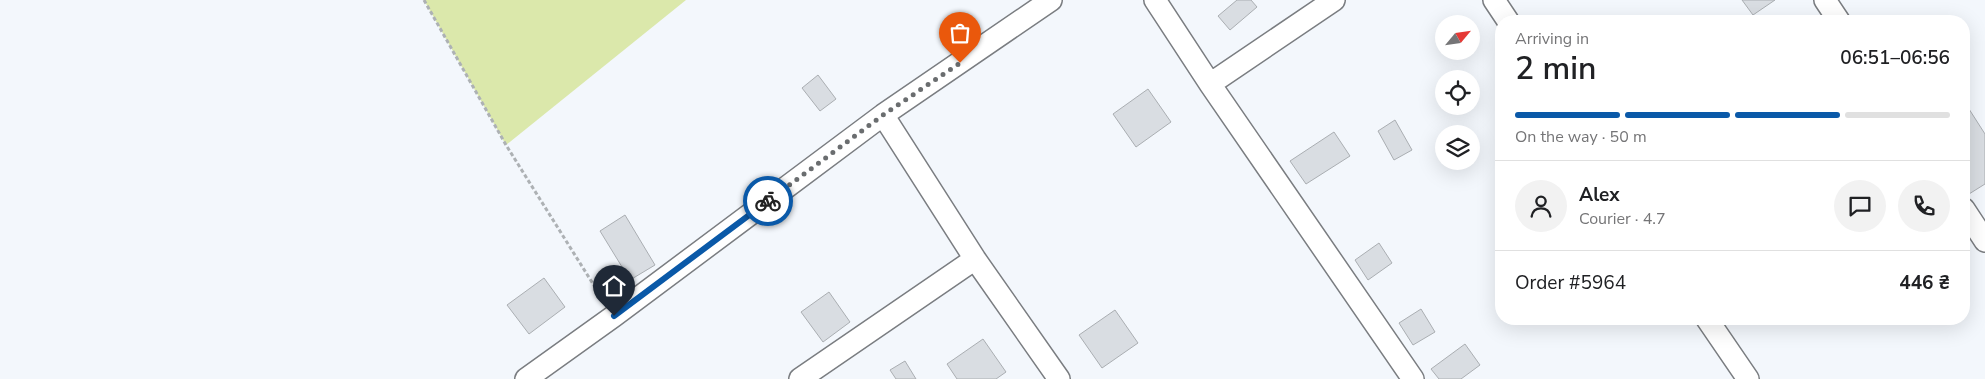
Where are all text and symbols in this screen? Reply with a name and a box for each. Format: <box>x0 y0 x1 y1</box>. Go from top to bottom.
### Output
pin <box>939 12 981 63</box>
north arrow <box>1435 15 1480 60</box>
map controls <box>1435 15 1480 170</box>
icon: bag <box>946 19 974 47</box>
text: Arriving in <box>1515 28 1589 50</box>
text: 06:51–06:56 <box>1840 45 1950 71</box>
text: 2 min <box>1515 47 1597 90</box>
button: locate <box>1435 70 1480 115</box>
button: layers <box>1435 125 1480 170</box>
text: On the way · 50 m <box>1515 126 1647 148</box>
courier <box>743 176 793 226</box>
button: person <box>1515 180 1567 232</box>
button: chat <box>1834 180 1886 232</box>
button: phone <box>1898 180 1950 232</box>
text: Alex <box>1579 182 1620 208</box>
icon: bike <box>754 187 782 215</box>
text: Courier · 4.7 <box>1579 208 1665 230</box>
pin <box>593 265 635 316</box>
text: Order #5964 <box>1515 270 1626 296</box>
text: 446 ₴ <box>1899 270 1950 296</box>
icon: home <box>600 272 628 300</box>

